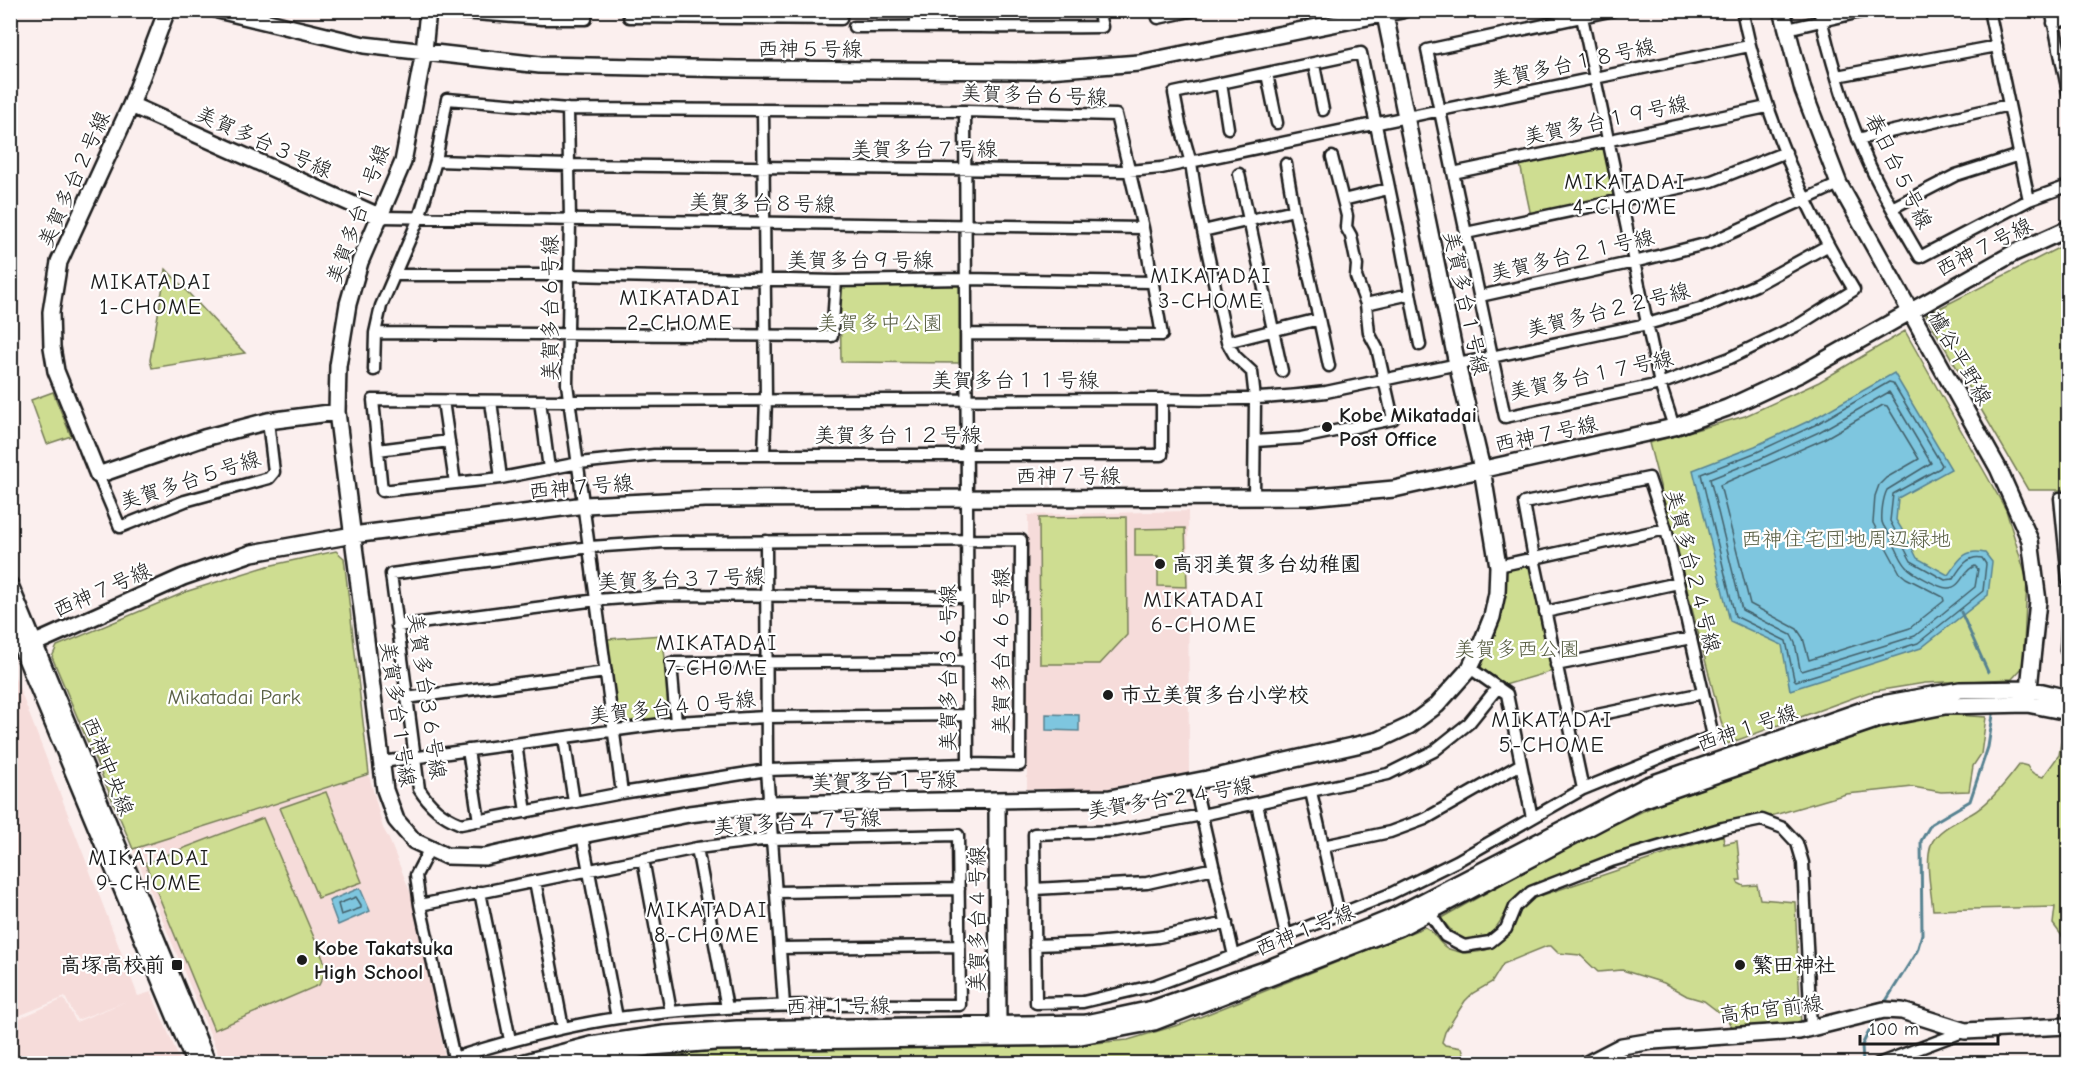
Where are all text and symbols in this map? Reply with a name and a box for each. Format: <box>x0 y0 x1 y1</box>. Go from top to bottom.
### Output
street label: 美賀多台１８号線 <box>1488 34 1658 92</box>
street label: 西神５号線 <box>758 37 863 61</box>
street label: 美賀多台６号線 <box>960 80 1108 110</box>
street label: 美賀多台１９号線 <box>1521 91 1691 149</box>
street label: 美賀多台３号線 <box>192 101 336 183</box>
street label: 美賀多台２号線 <box>33 107 115 251</box>
street label: 春日台５号線 <box>1861 109 1937 233</box>
street label: 美賀多台７号線 <box>851 137 998 161</box>
street label: 美賀多台１号線 <box>322 141 394 287</box>
district label: MIKATADAI 4-CHOME <box>1564 169 1686 220</box>
street label: 美賀多台８号線 <box>688 190 836 216</box>
street label: 西神７号線 <box>1932 212 2036 282</box>
street label: 美賀多台２１号線 <box>1487 224 1657 286</box>
street label: 美賀多台１号線 <box>1439 229 1493 377</box>
street label: 美賀多台６号線 <box>538 235 562 382</box>
street label: 美賀多台９号線 <box>787 248 934 272</box>
district label: MIKATADAI 3-CHOME <box>1150 263 1272 314</box>
district label: MIKATADAI 1-CHOME <box>90 269 212 320</box>
street label: 美賀多台２２号線 <box>1524 278 1692 342</box>
district label: MIKATADAI 2-CHOME <box>619 285 741 336</box>
street label: 櫨谷平野線 <box>1923 307 1997 409</box>
park label: 美賀多中公園 <box>817 311 943 335</box>
street label: 美賀多台１７号線 <box>1506 346 1676 404</box>
street label: 美賀多台１１号線 <box>931 368 1099 392</box>
place label: Kobe Mikatadai Post Office <box>1339 403 1477 451</box>
street label: 西神７号線 <box>1492 411 1600 457</box>
marker: Kobe Mikatadai Post Office <box>1320 420 1334 434</box>
street label: 美賀多台１２号線 <box>814 423 982 447</box>
street label: 美賀多台５号線 <box>116 446 264 514</box>
street label: 西神７号線 <box>1016 464 1121 488</box>
street label: 西神７号線 <box>528 470 634 504</box>
street label: 美賀多台２４号線 <box>1661 487 1725 655</box>
park label: 西神住宅団地周辺緑地 <box>1741 527 1951 551</box>
place label: 高羽美賀多台幼稚園 <box>1172 552 1361 576</box>
marker: 高羽美賀多台幼稚園 <box>1153 557 1167 571</box>
street label: 西神７号線 <box>49 558 155 622</box>
street label: 美賀多台３７号線 <box>597 564 765 594</box>
street label: 美賀多台４６号線 <box>989 567 1013 735</box>
street label: 美賀多台３６号線 <box>936 584 960 752</box>
district label: MIKATADAI 6-CHOME <box>1143 587 1265 638</box>
street label: 美賀多台３６号線 <box>403 611 451 781</box>
district label: MIKATADAI 7-CHOME <box>656 630 778 681</box>
park label: 美賀多西公園 <box>1454 637 1580 661</box>
street label: 美賀多台１号線 <box>376 640 420 788</box>
place label: 市立美賀多台小学校 <box>1120 683 1309 707</box>
park label: Mikatadai Park <box>167 685 301 709</box>
street label: 美賀多台４０号線 <box>587 686 757 728</box>
marker: 市立美賀多台小学校 <box>1101 688 1115 702</box>
street label: 西神１号線 <box>1693 700 1801 756</box>
district label: MIKATADAI 5-CHOME <box>1491 707 1613 758</box>
street label: 西神中央線 <box>77 713 139 819</box>
street label: 美賀多台１号線 <box>810 768 958 794</box>
street label: 美賀多台２４号線 <box>1085 773 1255 823</box>
street label: 美賀多台４７号線 <box>712 806 882 838</box>
district label: MIKATADAI 9-CHOME <box>88 845 210 896</box>
street label: 美賀多台４号線 <box>965 846 989 993</box>
district label: MIKATADAI 8-CHOME <box>646 897 768 948</box>
street label: 西神１号線 <box>1252 899 1358 961</box>
place label: Kobe Takatsuka High School <box>314 936 453 984</box>
place label: 高塚高校前 <box>60 953 165 977</box>
marker: Kobe Takatsuka High School <box>295 953 309 967</box>
place label: 繁田神社 <box>1752 953 1836 977</box>
marker: 高塚高校前 <box>170 958 184 972</box>
marker: 繁田神社 <box>1733 958 1747 972</box>
street label: 高和宮前線 <box>1717 991 1825 1027</box>
street label: 西神１号線 <box>785 993 891 1019</box>
scale bar <box>1860 1008 1998 1046</box>
text: 100 m <box>1869 1019 1919 1040</box>

